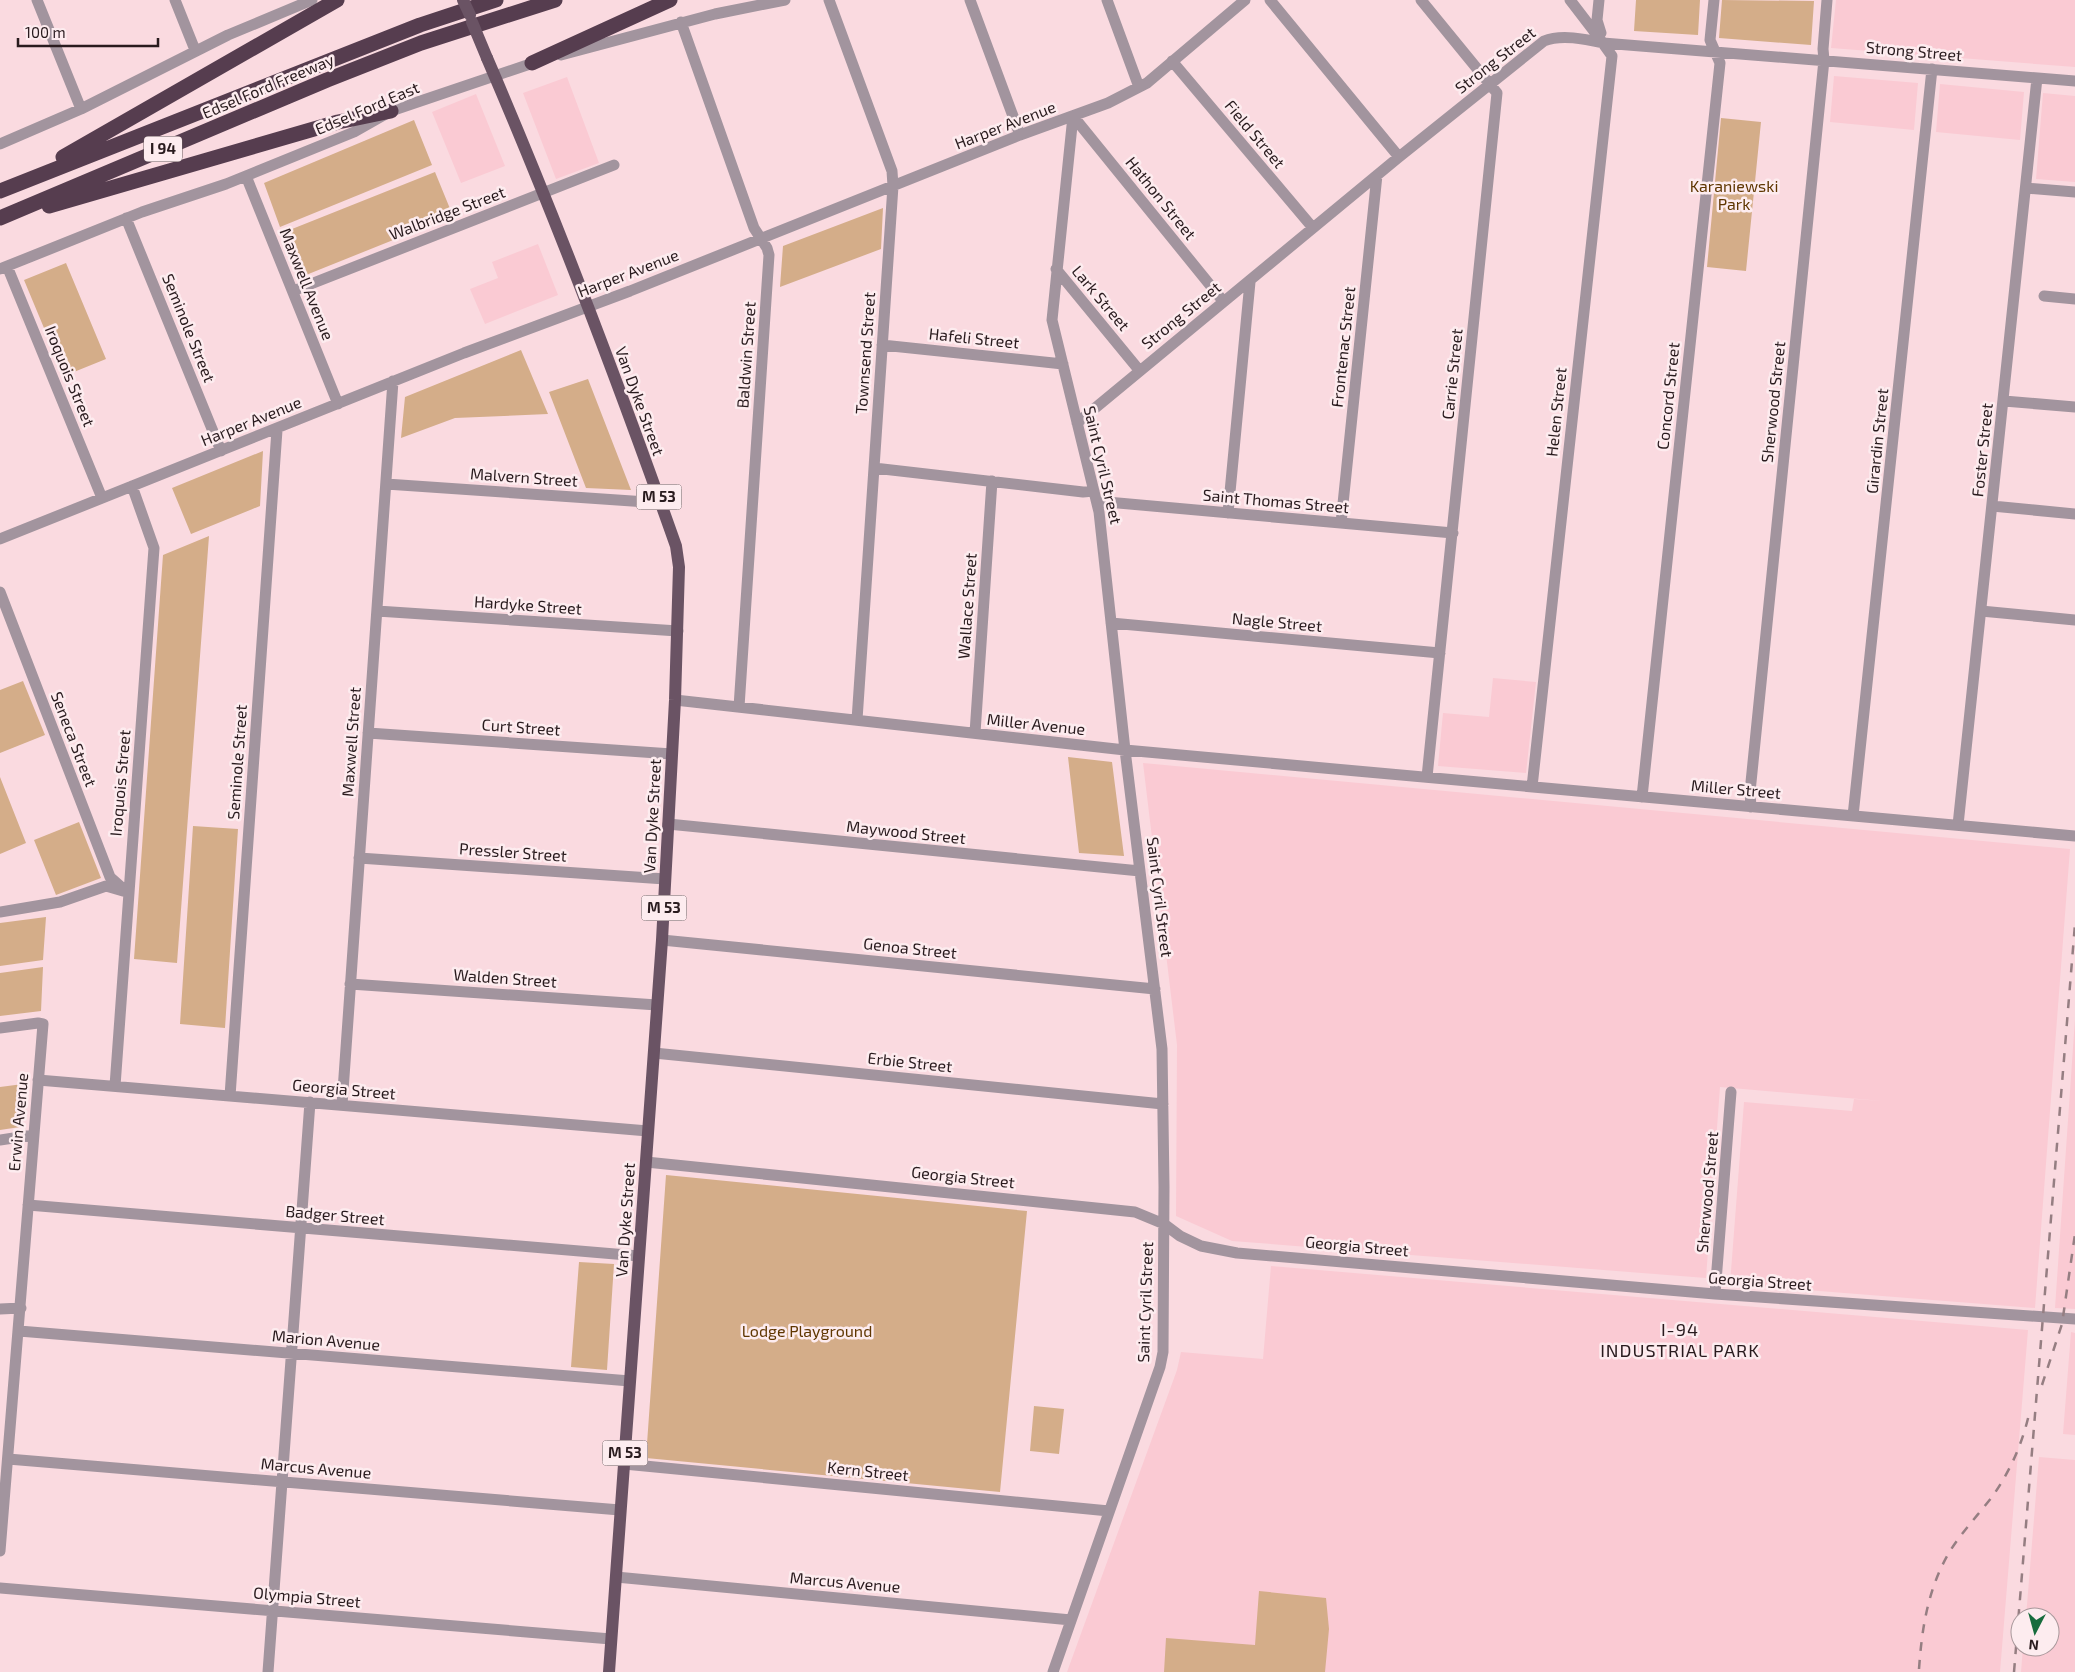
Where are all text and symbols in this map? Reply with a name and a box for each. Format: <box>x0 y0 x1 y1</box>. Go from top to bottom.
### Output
scale bar <box>18 15 158 47</box>
street label: Strong Street <box>1451 22 1539 97</box>
text: 100 m <box>25 23 66 41</box>
street label: Strong Street <box>1865 37 1963 64</box>
street label: Edsel Ford Freeway <box>199 49 337 122</box>
street label: Edsel Ford East <box>312 77 422 138</box>
street label: Field Street <box>1221 96 1289 172</box>
street label: Harper Avenue <box>952 97 1058 153</box>
road number: I 94 <box>144 136 182 162</box>
street label: Hathon Street <box>1122 152 1201 243</box>
park label: Karaniewski Park <box>1690 176 1778 213</box>
street label: Walbridge Street <box>386 182 507 243</box>
street label: Maxwell Avenue <box>276 225 339 342</box>
street label: Harper Avenue <box>575 245 681 301</box>
street label: Lark Street <box>1069 261 1134 334</box>
street label: Seminole Street <box>159 271 220 385</box>
street label: Strong Street <box>1137 277 1224 352</box>
street label: Frontenac Street <box>1327 285 1358 408</box>
street label: Townsend Street <box>851 291 878 415</box>
street label: Baldwin Street <box>732 301 759 409</box>
street label: Iroquois Street <box>42 323 99 429</box>
street label: Hafeli Street <box>928 323 1020 352</box>
street label: Carrie Street <box>1437 328 1466 420</box>
street label: Sherwood Street <box>1757 340 1788 464</box>
street label: Concord Street <box>1652 341 1683 451</box>
street label: Van Dyke Street <box>612 344 669 458</box>
street label: Helen Street <box>1541 366 1570 458</box>
street label: Girardin Street <box>1862 387 1891 495</box>
street label: Harper Avenue <box>198 392 304 449</box>
street label: Foster Street <box>1967 402 1996 498</box>
street label: Saint Cyril Street <box>1081 404 1126 526</box>
street label: Malvern Street <box>470 463 579 490</box>
road number: M 53 <box>636 484 682 510</box>
street label: Saint Thomas Street <box>1202 485 1350 516</box>
street label: Wallace Street <box>953 552 980 660</box>
street label: Hardyke Street <box>474 591 583 618</box>
street label: Nagle Street <box>1231 608 1323 635</box>
street label: Maxwell Street <box>337 686 364 798</box>
street label: Seneca Street <box>48 689 101 789</box>
street label: Seminole Street <box>223 704 250 820</box>
street label: Miller Avenue <box>986 709 1086 738</box>
street label: Curt Street <box>481 714 561 739</box>
street label: Iroquois Street <box>105 729 134 837</box>
street label: Van Dyke Street <box>639 758 664 874</box>
street label: Miller Street <box>1690 775 1782 802</box>
street label: Maywood Street <box>845 816 967 847</box>
street label: Saint Cyril Street <box>1144 836 1177 958</box>
street label: Pressler Street <box>459 838 568 865</box>
road number: M 53 <box>642 896 686 920</box>
street label: Genoa Street <box>862 933 958 962</box>
street label: Walden Street <box>453 964 557 991</box>
street label: Erbie Street <box>867 1048 953 1075</box>
street label: Erwin Avenue <box>4 1072 31 1172</box>
street label: Georgia Street <box>292 1075 397 1102</box>
street label: Sherwood Street <box>1692 1130 1721 1253</box>
street label: Van Dyke Street <box>611 1162 638 1278</box>
street label: Georgia Street <box>910 1162 1016 1191</box>
street label: Badger Street <box>285 1201 385 1228</box>
street label: Georgia Street <box>1305 1232 1410 1259</box>
street label: Saint Cyril Street <box>1133 1241 1156 1363</box>
street label: Georgia Street <box>1708 1267 1812 1294</box>
district label: I-94 INDUSTRIAL PARK <box>1600 1318 1760 1361</box>
park label: Lodge Playground <box>742 1321 872 1340</box>
street label: Marion Avenue <box>271 1325 381 1354</box>
road number: M 53 <box>602 1440 648 1466</box>
street label: Marcus Avenue <box>260 1453 372 1482</box>
street label: Kern Street <box>826 1457 910 1484</box>
street label: Marcus Avenue <box>789 1567 901 1596</box>
street label: Olympia Street <box>253 1582 361 1611</box>
north arrow <box>2010 1607 2060 1657</box>
text: N <box>2028 1636 2040 1654</box>

